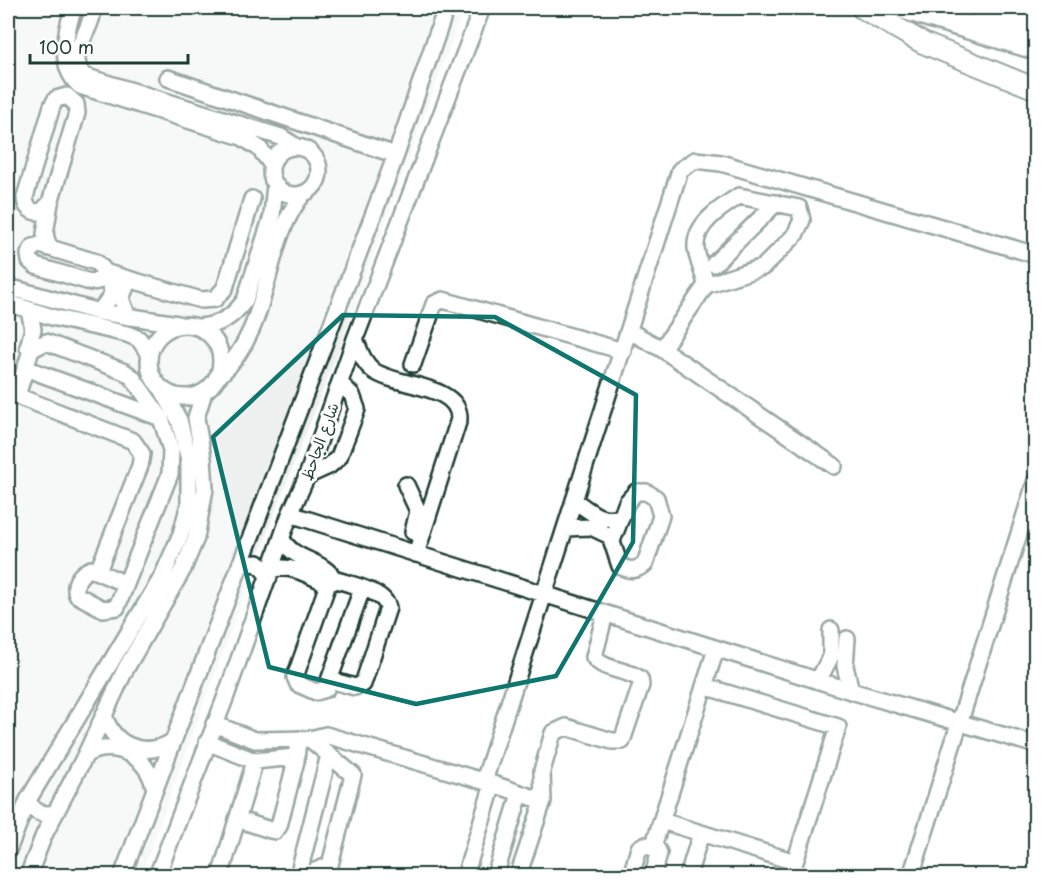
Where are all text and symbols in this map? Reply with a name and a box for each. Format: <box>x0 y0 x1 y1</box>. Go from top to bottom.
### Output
scale bar <box>30 27 188 65</box>
text: 100 m <box>39 33 94 60</box>
street label: شارع الجاحظ <box>294 399 344 483</box>

